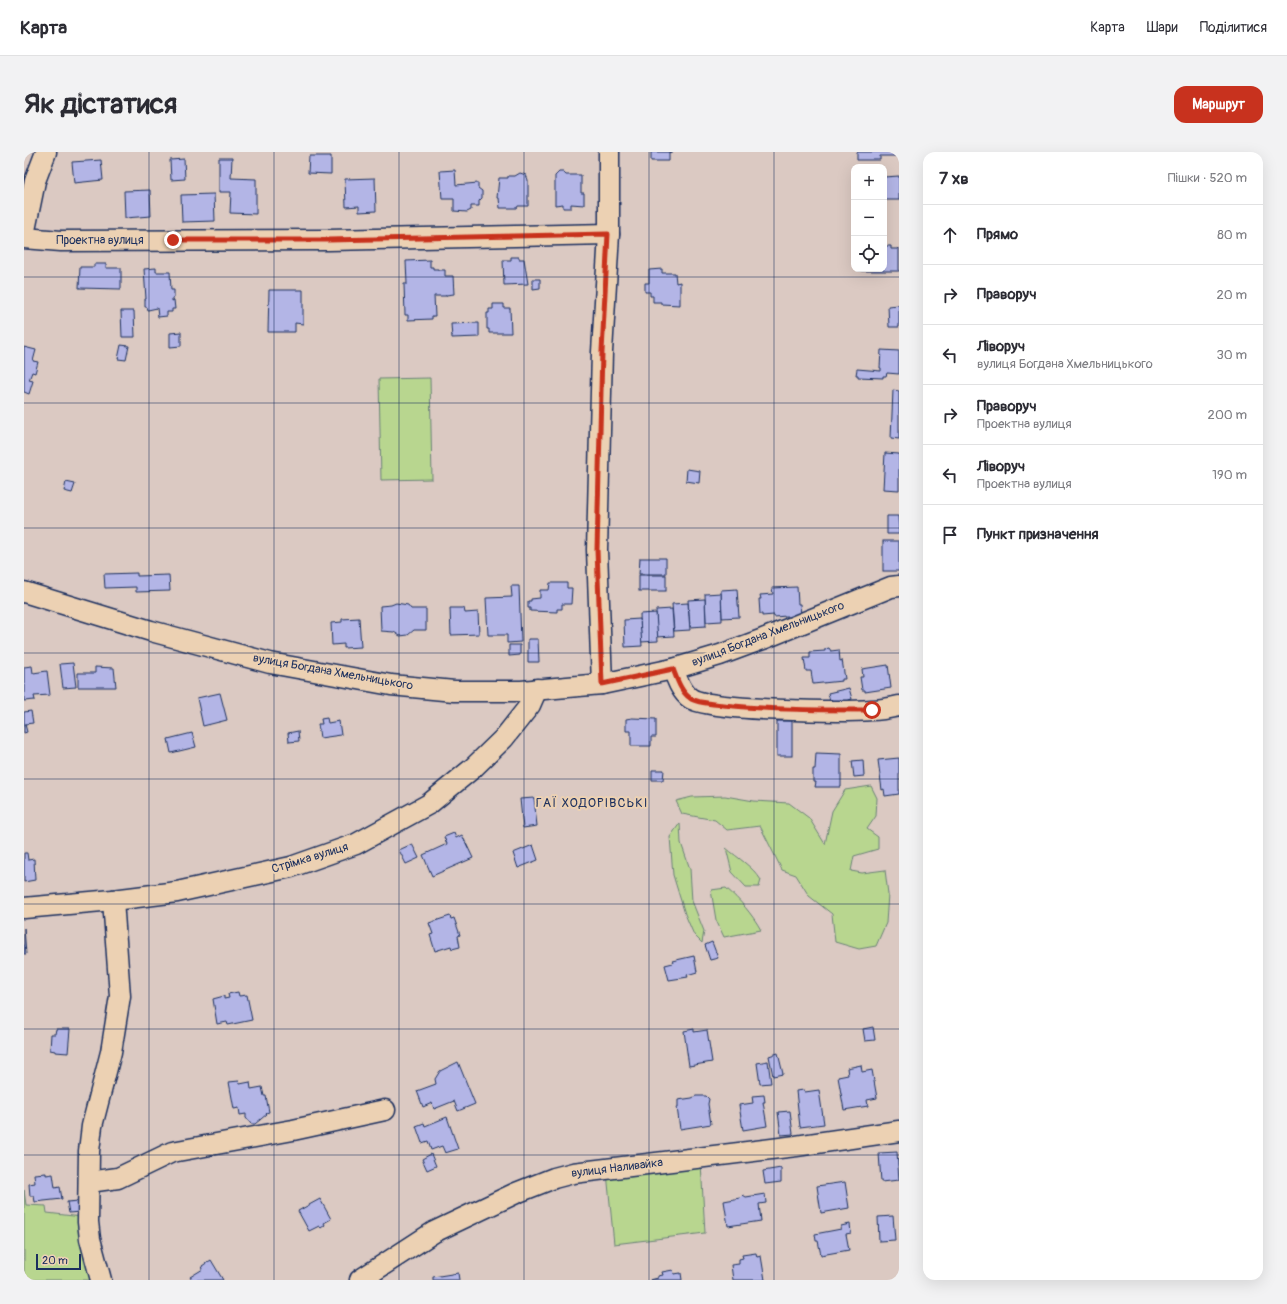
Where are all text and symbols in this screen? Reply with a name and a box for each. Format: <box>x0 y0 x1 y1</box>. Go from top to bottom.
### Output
text: Карта <box>20 16 67 40</box>
text: Карта <box>1090 19 1125 36</box>
text: Шари <box>1147 19 1178 36</box>
text: Поділитися <box>1200 19 1267 36</box>
button: Маршрут <box>1174 86 1263 123</box>
text: Як дістатися <box>24 87 177 122</box>
map controls <box>851 164 887 272</box>
button: + <box>851 164 887 200</box>
text: 7 хв <box>939 168 969 189</box>
text: Пішки · 520 m <box>1168 170 1247 186</box>
button: − <box>851 200 887 236</box>
icon: ahead <box>939 224 961 246</box>
text: Прямо <box>977 225 1018 244</box>
text: 80 m <box>1217 227 1247 243</box>
route end <box>164 231 182 249</box>
street label: Проектна вулиця <box>56 233 144 248</box>
button: locate <box>851 236 887 272</box>
icon: right <box>939 284 961 306</box>
text: Праворуч <box>977 285 1037 304</box>
text: 20 m <box>1216 287 1247 303</box>
text: Ліворуч <box>977 337 1025 356</box>
icon: left <box>939 344 961 366</box>
text: 30 m <box>1217 347 1247 363</box>
text: вулиця Богдана Хмельницького <box>977 356 1153 372</box>
text: Праворуч <box>977 397 1037 416</box>
icon: right <box>939 404 961 426</box>
text: 200 m <box>1208 407 1247 423</box>
text: Проектна вулиця <box>977 416 1072 432</box>
text: Ліворуч <box>977 457 1025 476</box>
icon: left <box>939 464 961 486</box>
text: 190 m <box>1212 467 1247 483</box>
text: Проектна вулиця <box>977 476 1072 492</box>
icon: arrive <box>939 524 961 546</box>
text: Пункт призначення <box>977 525 1098 544</box>
street label: вулиця Богдана Хмельницького <box>690 598 847 670</box>
street label: вулиця Богдана Хмельницького <box>252 651 415 694</box>
route start <box>863 701 881 719</box>
district label: ГАЇ ХОДОРІВСЬКІ <box>536 795 648 811</box>
street label: Стрімка вулиця <box>270 839 350 877</box>
street label: вулиця Наливайка <box>570 1155 664 1181</box>
scale bar <box>36 1252 81 1271</box>
text: 20 m <box>42 1254 68 1267</box>

